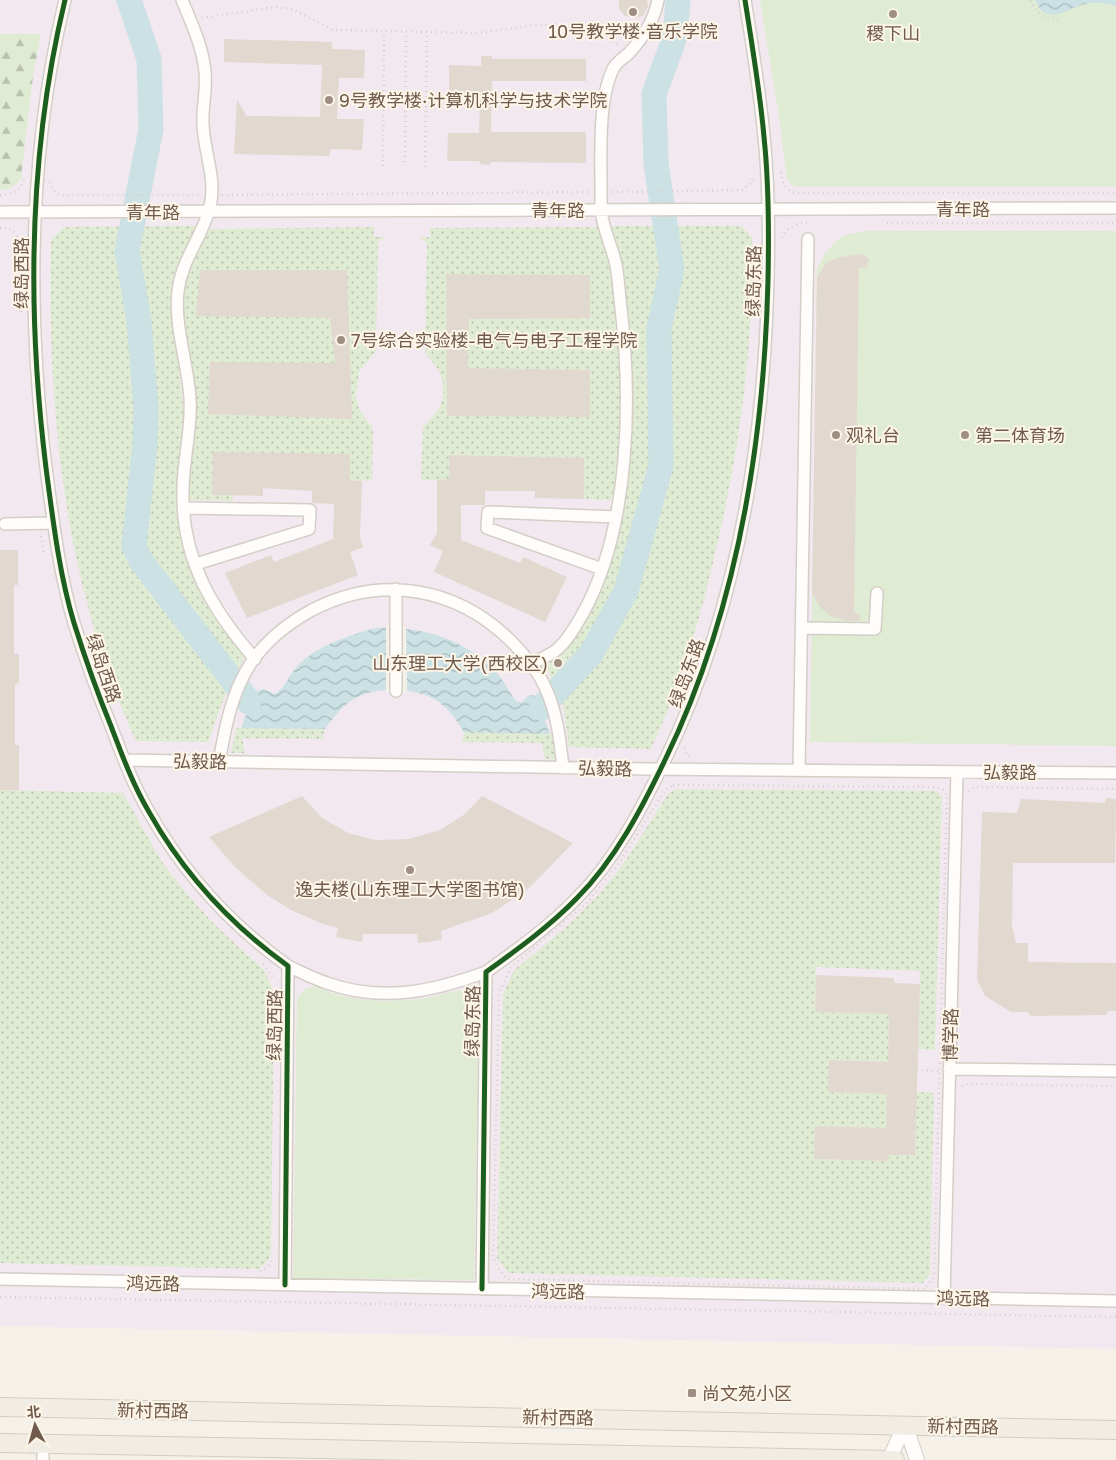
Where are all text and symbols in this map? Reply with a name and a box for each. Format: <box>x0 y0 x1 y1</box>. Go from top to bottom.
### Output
marker: 10号教学楼·音乐学院 <box>627 6 639 18</box>
marker: 稷下山 <box>887 8 899 20</box>
place label: 10号教学楼·音乐学院 <box>548 20 718 42</box>
place label: 稷下山 <box>866 22 920 44</box>
place label: 9号教学楼·计算机科学与技术学院 <box>339 89 607 111</box>
marker: 9号教学楼·计算机科学与技术学院 <box>323 94 335 106</box>
street label: 青年路 <box>936 198 990 220</box>
street label: 青年路 <box>531 199 585 221</box>
street label: 青年路 <box>126 201 180 223</box>
street label: 绿岛西路 <box>10 237 32 309</box>
street label: 绿岛东路 <box>741 245 765 317</box>
place label: 7号综合实验楼-电气与电子工程学院 <box>351 329 637 351</box>
marker: 7号综合实验楼-电气与电子工程学院 <box>335 334 347 346</box>
place label: 观礼台 <box>846 424 900 446</box>
place label: 第二体育场 <box>975 424 1065 446</box>
marker: 观礼台 <box>830 429 842 441</box>
marker: 第二体育场 <box>959 429 971 441</box>
street label: 绿岛西路 <box>82 630 126 706</box>
street label: 绿岛东路 <box>663 635 709 711</box>
place label: 山东理工大学(西校区) <box>372 652 548 674</box>
marker: 山东理工大学(西校区) <box>552 657 564 669</box>
street label: 弘毅路 <box>173 750 227 772</box>
street label: 弘毅路 <box>578 757 632 779</box>
street label: 弘毅路 <box>983 761 1037 783</box>
marker: 逸夫楼(山东理工大学图书馆) <box>404 864 416 876</box>
place label: 逸夫楼(山东理工大学图书馆) <box>295 878 525 900</box>
street label: 绿岛东路 <box>460 985 484 1057</box>
street label: 绿岛西路 <box>262 989 286 1061</box>
street label: 博学路 <box>939 1008 961 1062</box>
street label: 鸿远路 <box>126 1272 180 1294</box>
street label: 鸿远路 <box>531 1280 585 1302</box>
street label: 鸿远路 <box>936 1287 990 1309</box>
place label: 尚文苑小区 <box>702 1382 792 1404</box>
marker: 尚文苑小区 <box>686 1387 698 1399</box>
street label: 新村西路 <box>117 1398 189 1422</box>
north arrow <box>10 1400 60 1450</box>
text: 北 <box>26 1402 41 1421</box>
street label: 新村西路 <box>522 1405 594 1429</box>
street label: 新村西路 <box>927 1414 999 1438</box>

